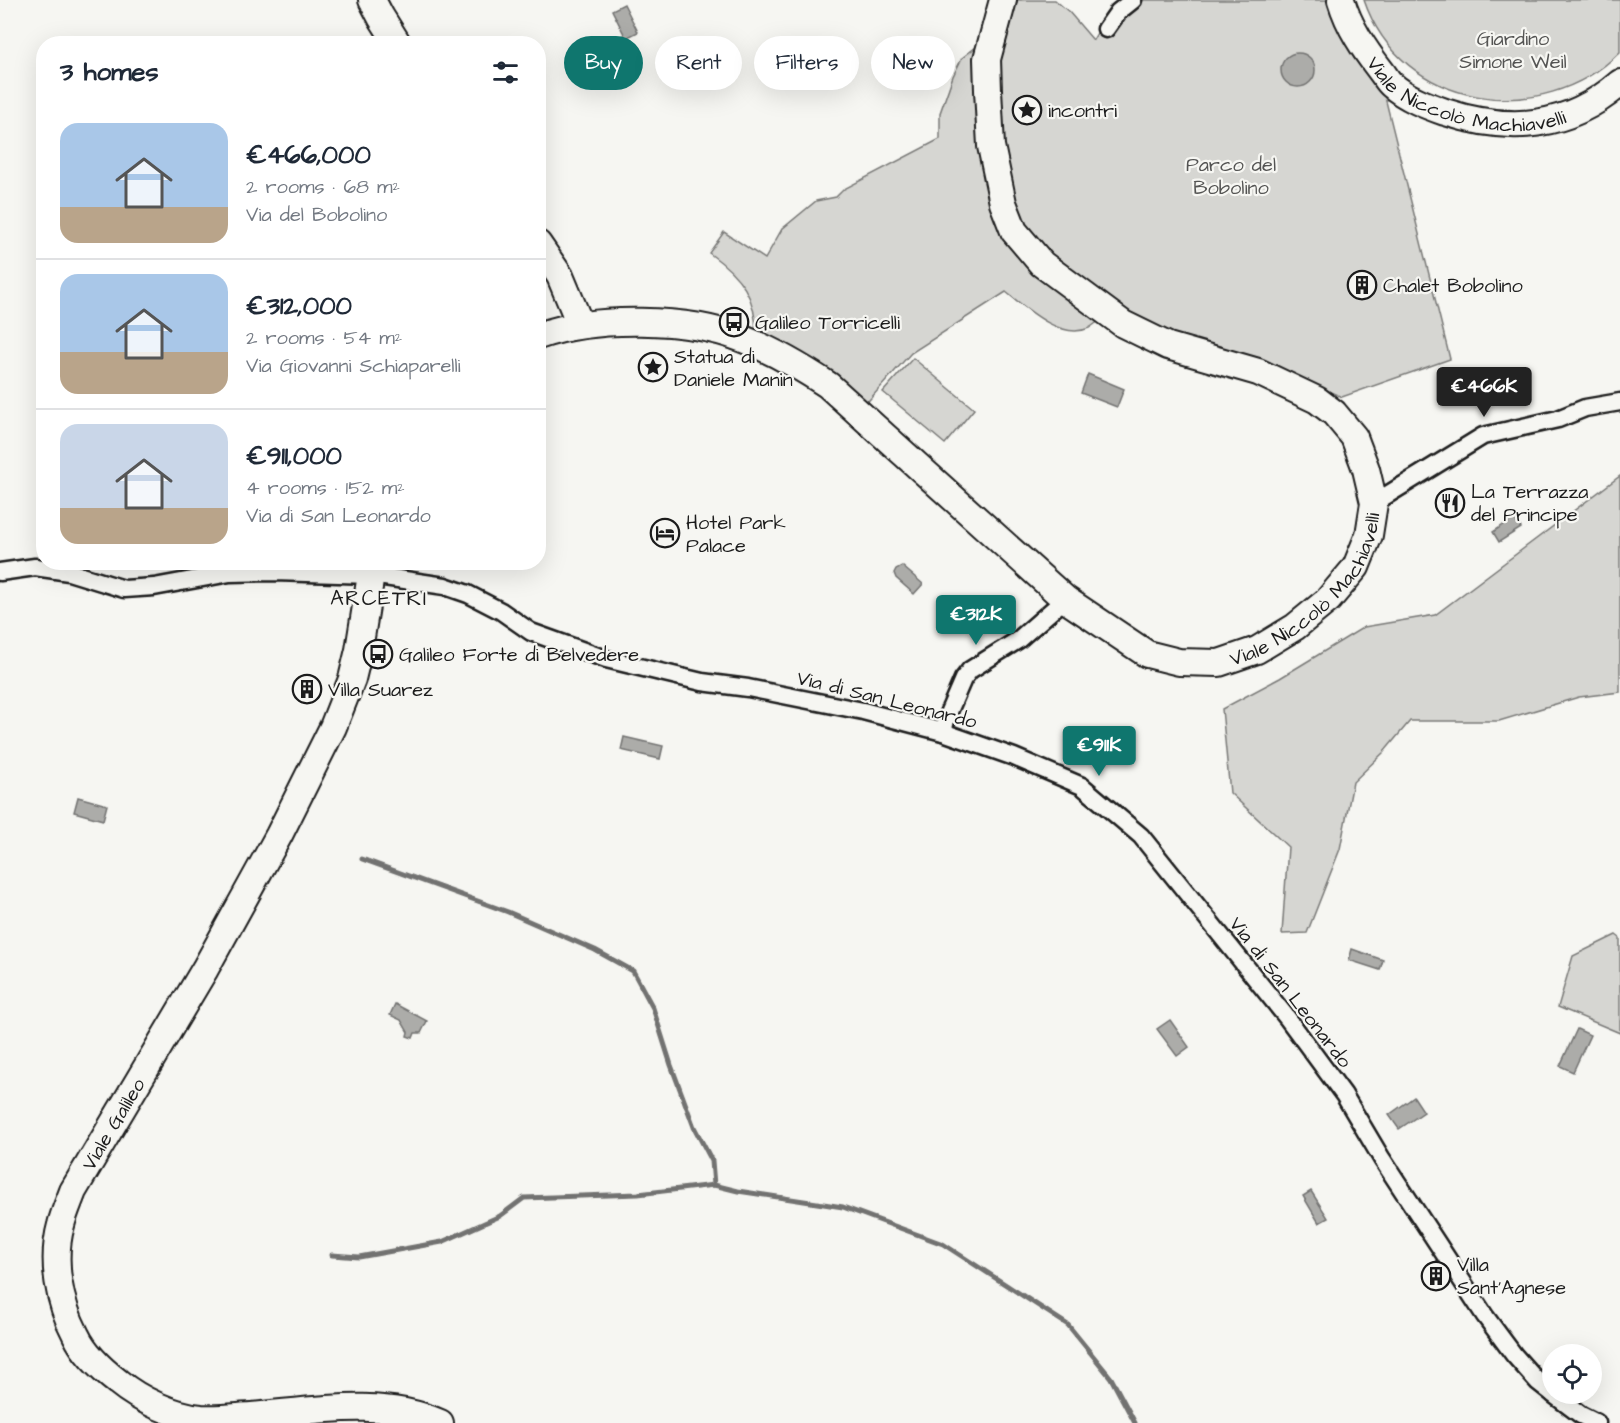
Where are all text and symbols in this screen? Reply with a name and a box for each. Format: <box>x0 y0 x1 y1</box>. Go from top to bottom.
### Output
park label: Giardino Simone Weil <box>1459 25 1567 76</box>
chip: Buy <box>564 36 643 90</box>
chip: Rent <box>655 36 742 90</box>
chip: Filters <box>754 36 859 90</box>
chip: New <box>871 36 955 90</box>
street label: Viale Niccolò Machiavelli <box>1360 51 1570 139</box>
text: 3 homes <box>60 54 159 90</box>
icon: filters <box>489 56 522 89</box>
place icon: incontri <box>1011 94 1043 126</box>
place label: incontri <box>1048 97 1117 125</box>
text: €466,000 <box>246 137 371 173</box>
icon: home <box>108 147 180 219</box>
park label: Parco del Bobolino <box>1186 151 1276 202</box>
text: 2 rooms · 68 m² <box>246 173 400 201</box>
text: Via del Bobolino <box>246 201 387 229</box>
building icon: Chalet Bobolino <box>1346 269 1378 301</box>
place label: Chalet Bobolino <box>1383 272 1523 300</box>
text: €312,000 <box>246 288 352 324</box>
icon: home <box>108 298 180 370</box>
bus stop icon: Galileo Torricelli <box>718 306 750 338</box>
place label: Galileo Torricelli <box>755 309 900 337</box>
text: 2 rooms · 54 m² <box>246 324 402 352</box>
place label: Statua di Daniele Manin <box>674 343 793 394</box>
place icon: Statua di Daniele Manin <box>637 351 669 383</box>
text: Via Giovanni Schiaparelli <box>246 352 461 380</box>
pin: €466K <box>1442 367 1526 418</box>
text: €466K <box>1451 372 1517 400</box>
text: €911,000 <box>246 438 342 474</box>
icon: home <box>108 448 180 520</box>
text: 4 rooms · 152 m² <box>246 474 405 502</box>
place label: La Terrazza del Principe <box>1471 478 1589 529</box>
restaurant icon: La Terrazza del Principe <box>1434 487 1466 519</box>
text: Via di San Leonardo <box>246 502 431 530</box>
place label: Hotel Park Palace <box>686 509 786 560</box>
street label: Viale Niccolò Machiavelli <box>1226 511 1387 673</box>
hotel icon: Hotel Park Palace <box>649 517 681 549</box>
district label: ARCETRI <box>330 584 428 613</box>
pin: €312K <box>934 595 1018 646</box>
text: €312K <box>950 600 1002 628</box>
bus stop icon: Galileo Forte di Belvedere <box>362 638 394 670</box>
place label: Galileo Forte di Belvedere <box>399 641 639 669</box>
street label: Via di San Leonardo <box>794 664 980 736</box>
building icon: Villa Suarez <box>291 673 323 705</box>
place label: Villa Suarez <box>328 676 433 704</box>
pin: €911K <box>1057 726 1141 777</box>
text: €911K <box>1077 731 1121 759</box>
street label: Via di San Leonardo <box>1222 911 1358 1074</box>
street label: Viale Galileo <box>75 1073 152 1176</box>
place label: Villa Sant'Agnese <box>1457 1251 1566 1303</box>
building icon: Villa Sant'Agnese <box>1420 1260 1452 1292</box>
map controls <box>1542 1344 1602 1404</box>
button: locate <box>1542 1344 1602 1404</box>

